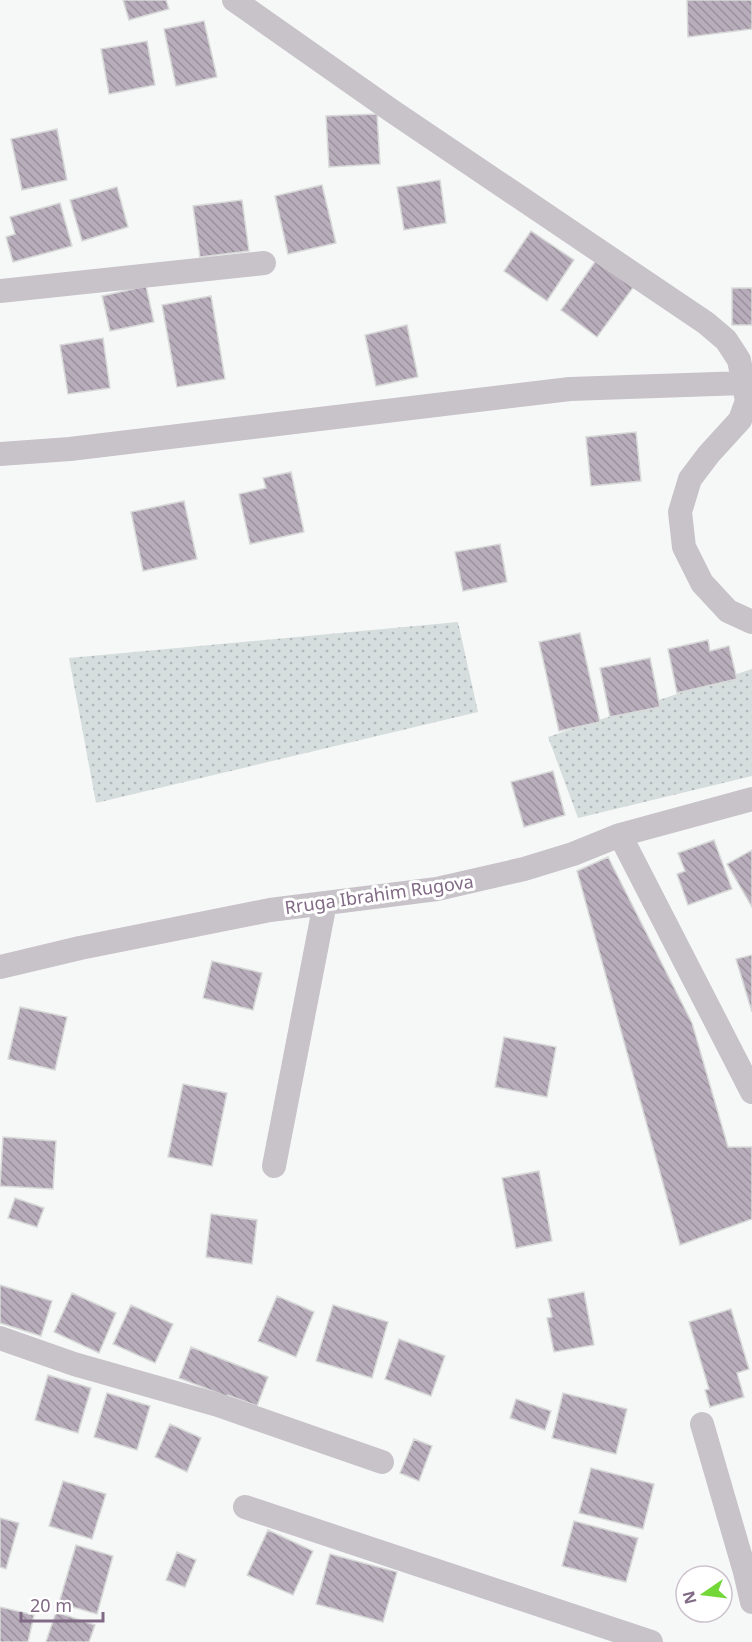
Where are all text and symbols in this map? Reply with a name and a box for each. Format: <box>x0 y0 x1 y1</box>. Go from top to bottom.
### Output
street label: Rruga Ibrahim Rugova <box>283 869 475 919</box>
north arrow <box>674 1564 734 1624</box>
scale bar <box>21 1585 104 1623</box>
text: N <box>677 1589 702 1607</box>
text: 20 m <box>30 1593 72 1617</box>

